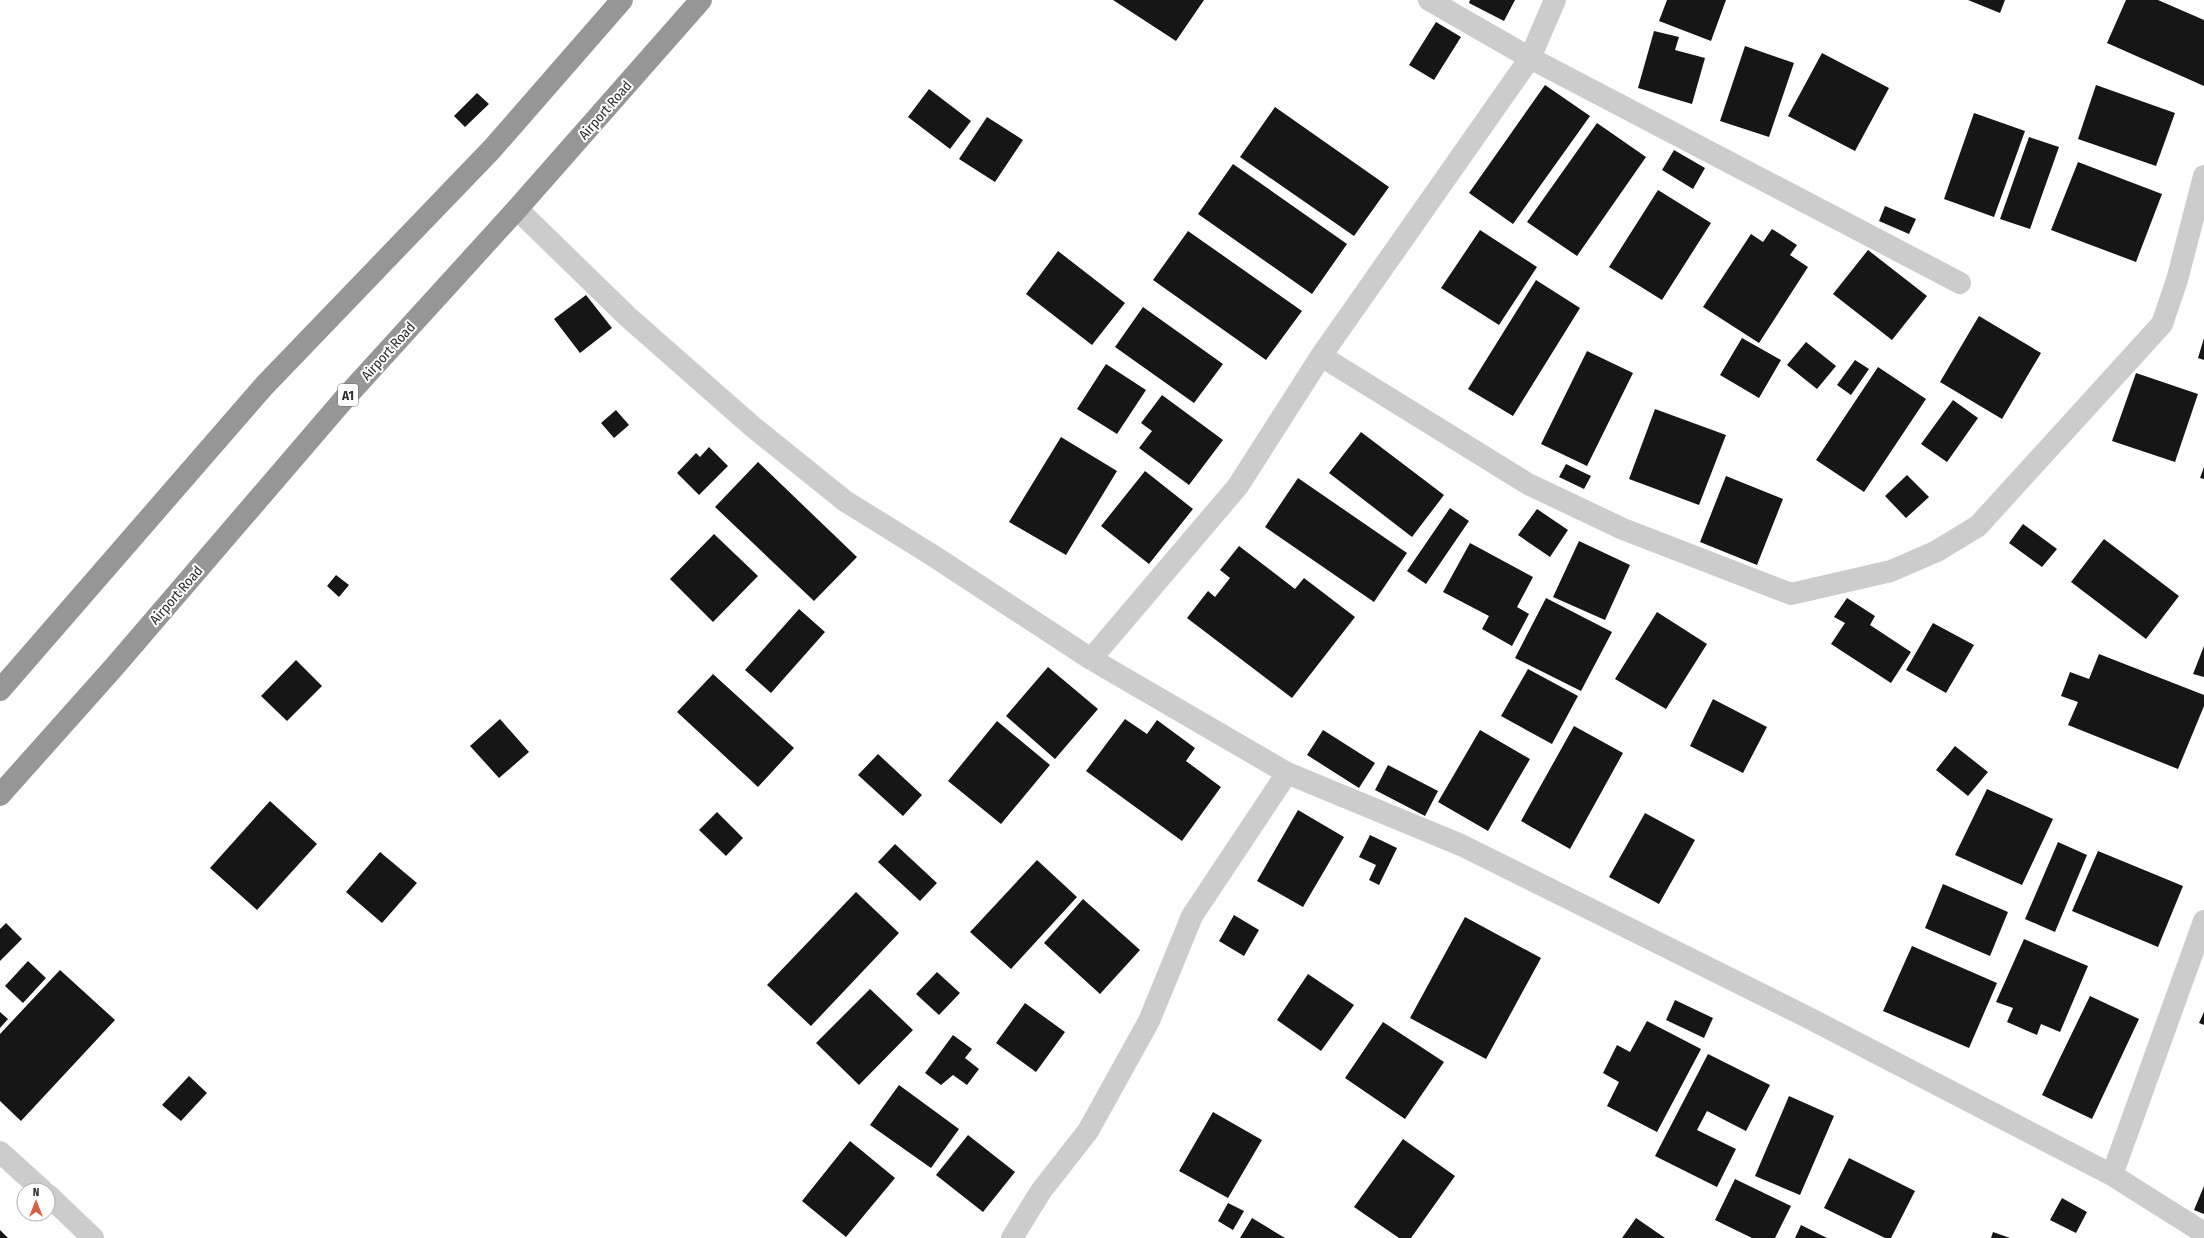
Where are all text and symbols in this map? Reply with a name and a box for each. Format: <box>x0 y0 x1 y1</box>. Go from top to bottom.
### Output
street label: Airport Road <box>575 77 636 143</box>
street label: Airport Road <box>358 319 419 384</box>
road number: A1 <box>338 384 358 406</box>
street label: Airport Road <box>146 562 207 628</box>
north arrow <box>16 1182 56 1222</box>
text: N <box>33 1186 39 1199</box>

